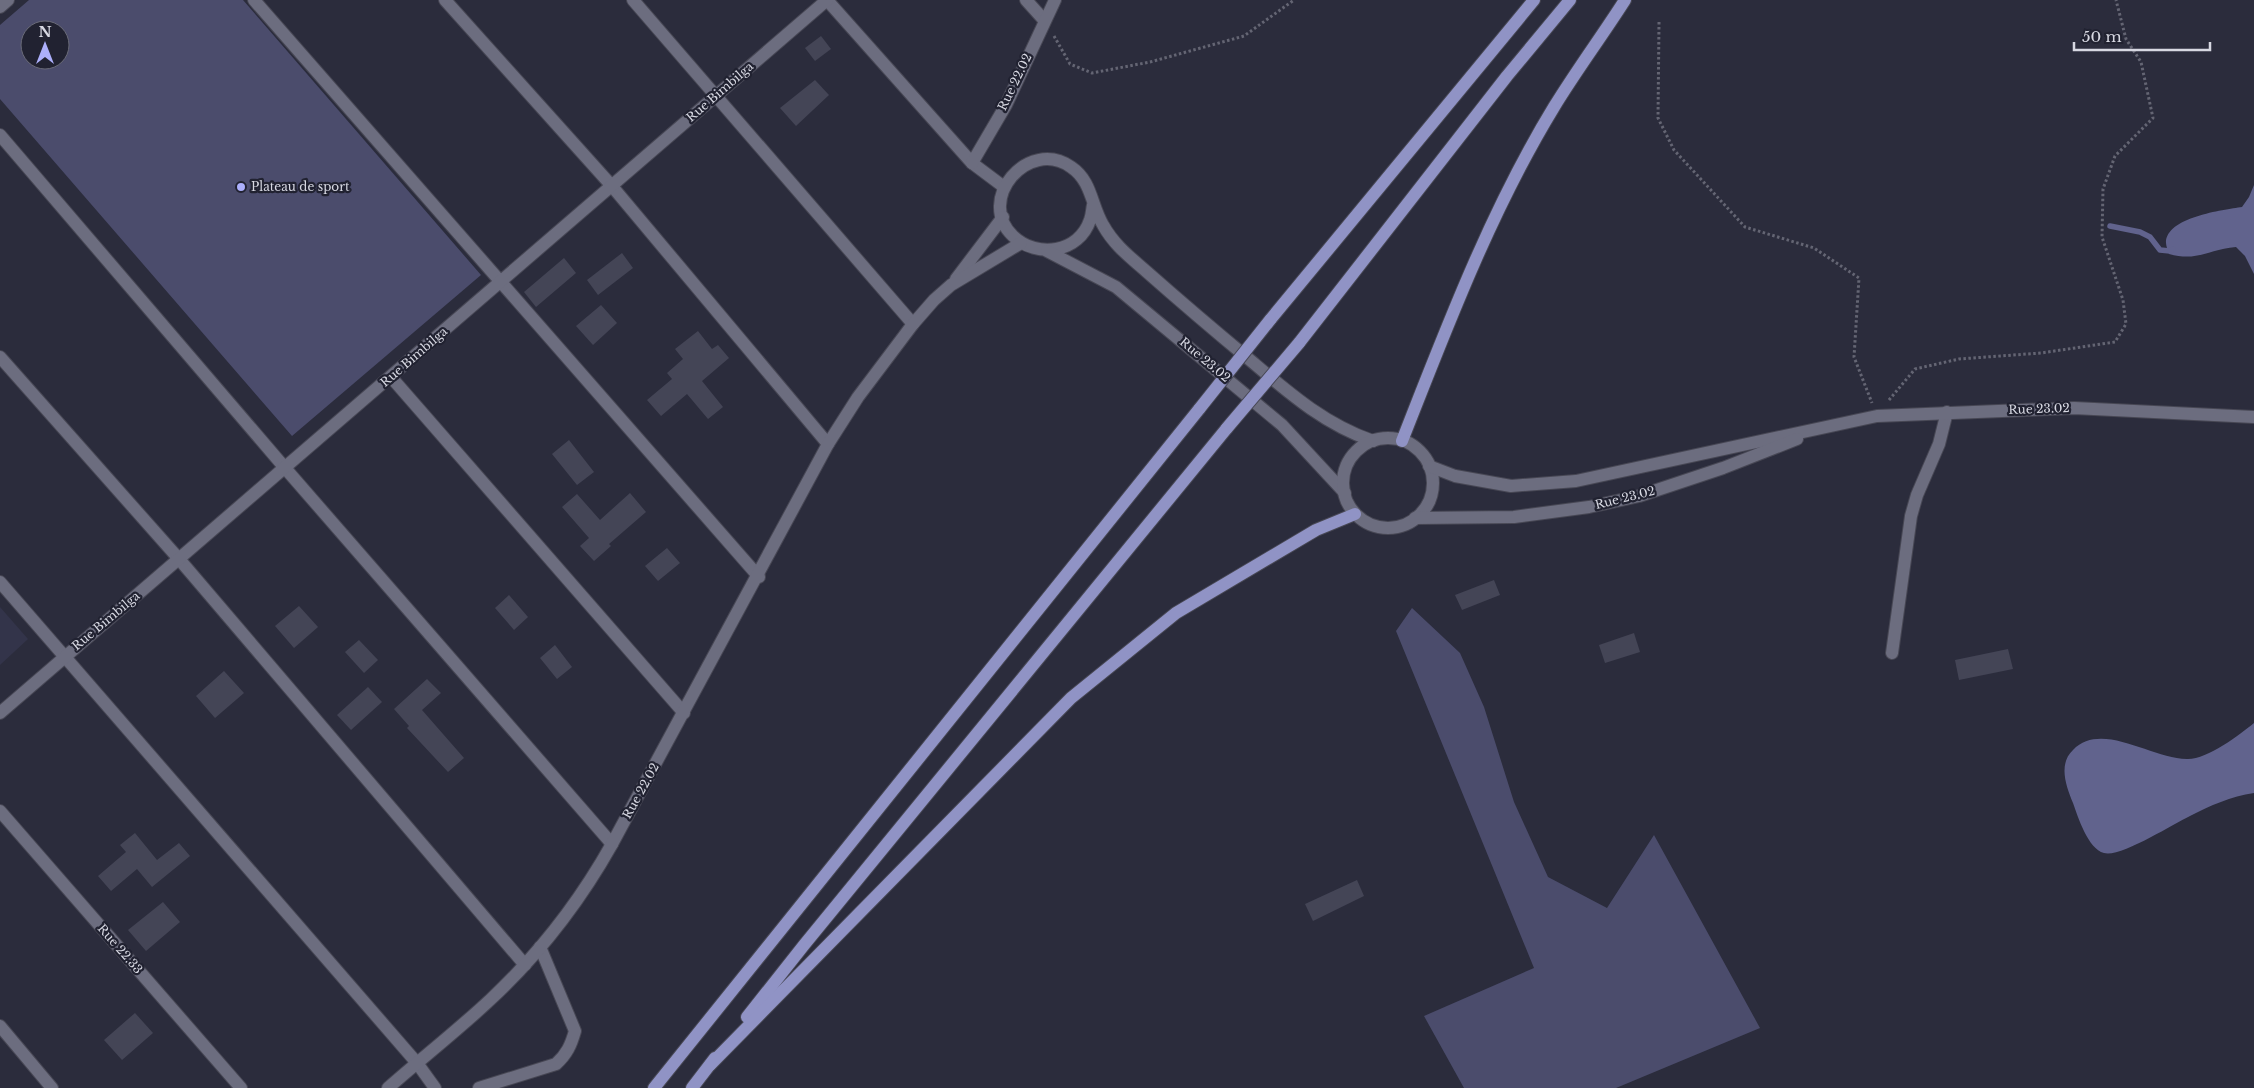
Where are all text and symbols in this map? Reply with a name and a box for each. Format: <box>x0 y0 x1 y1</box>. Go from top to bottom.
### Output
north arrow <box>20 20 70 70</box>
scale bar <box>2074 20 2210 52</box>
text: N <box>38 23 52 41</box>
text: 50 m <box>2082 27 2122 46</box>
street label: Rue 22.02 <box>994 51 1035 113</box>
street label: Rue Bimbilga <box>683 58 756 125</box>
place label: Plateau de sport <box>251 179 350 194</box>
marker: Plateau de sport <box>235 181 247 193</box>
street label: Rue Bimbilga <box>377 323 450 390</box>
street label: Rue 23.02 <box>1177 334 1234 385</box>
street label: Rue 23.02 <box>2008 400 2070 417</box>
street label: Rue 23.02 <box>1593 483 1657 512</box>
street label: Rue Bimbilga <box>69 588 143 653</box>
street label: Rue 22.02 <box>619 760 662 821</box>
street label: Rue 22.33 <box>95 921 146 976</box>

